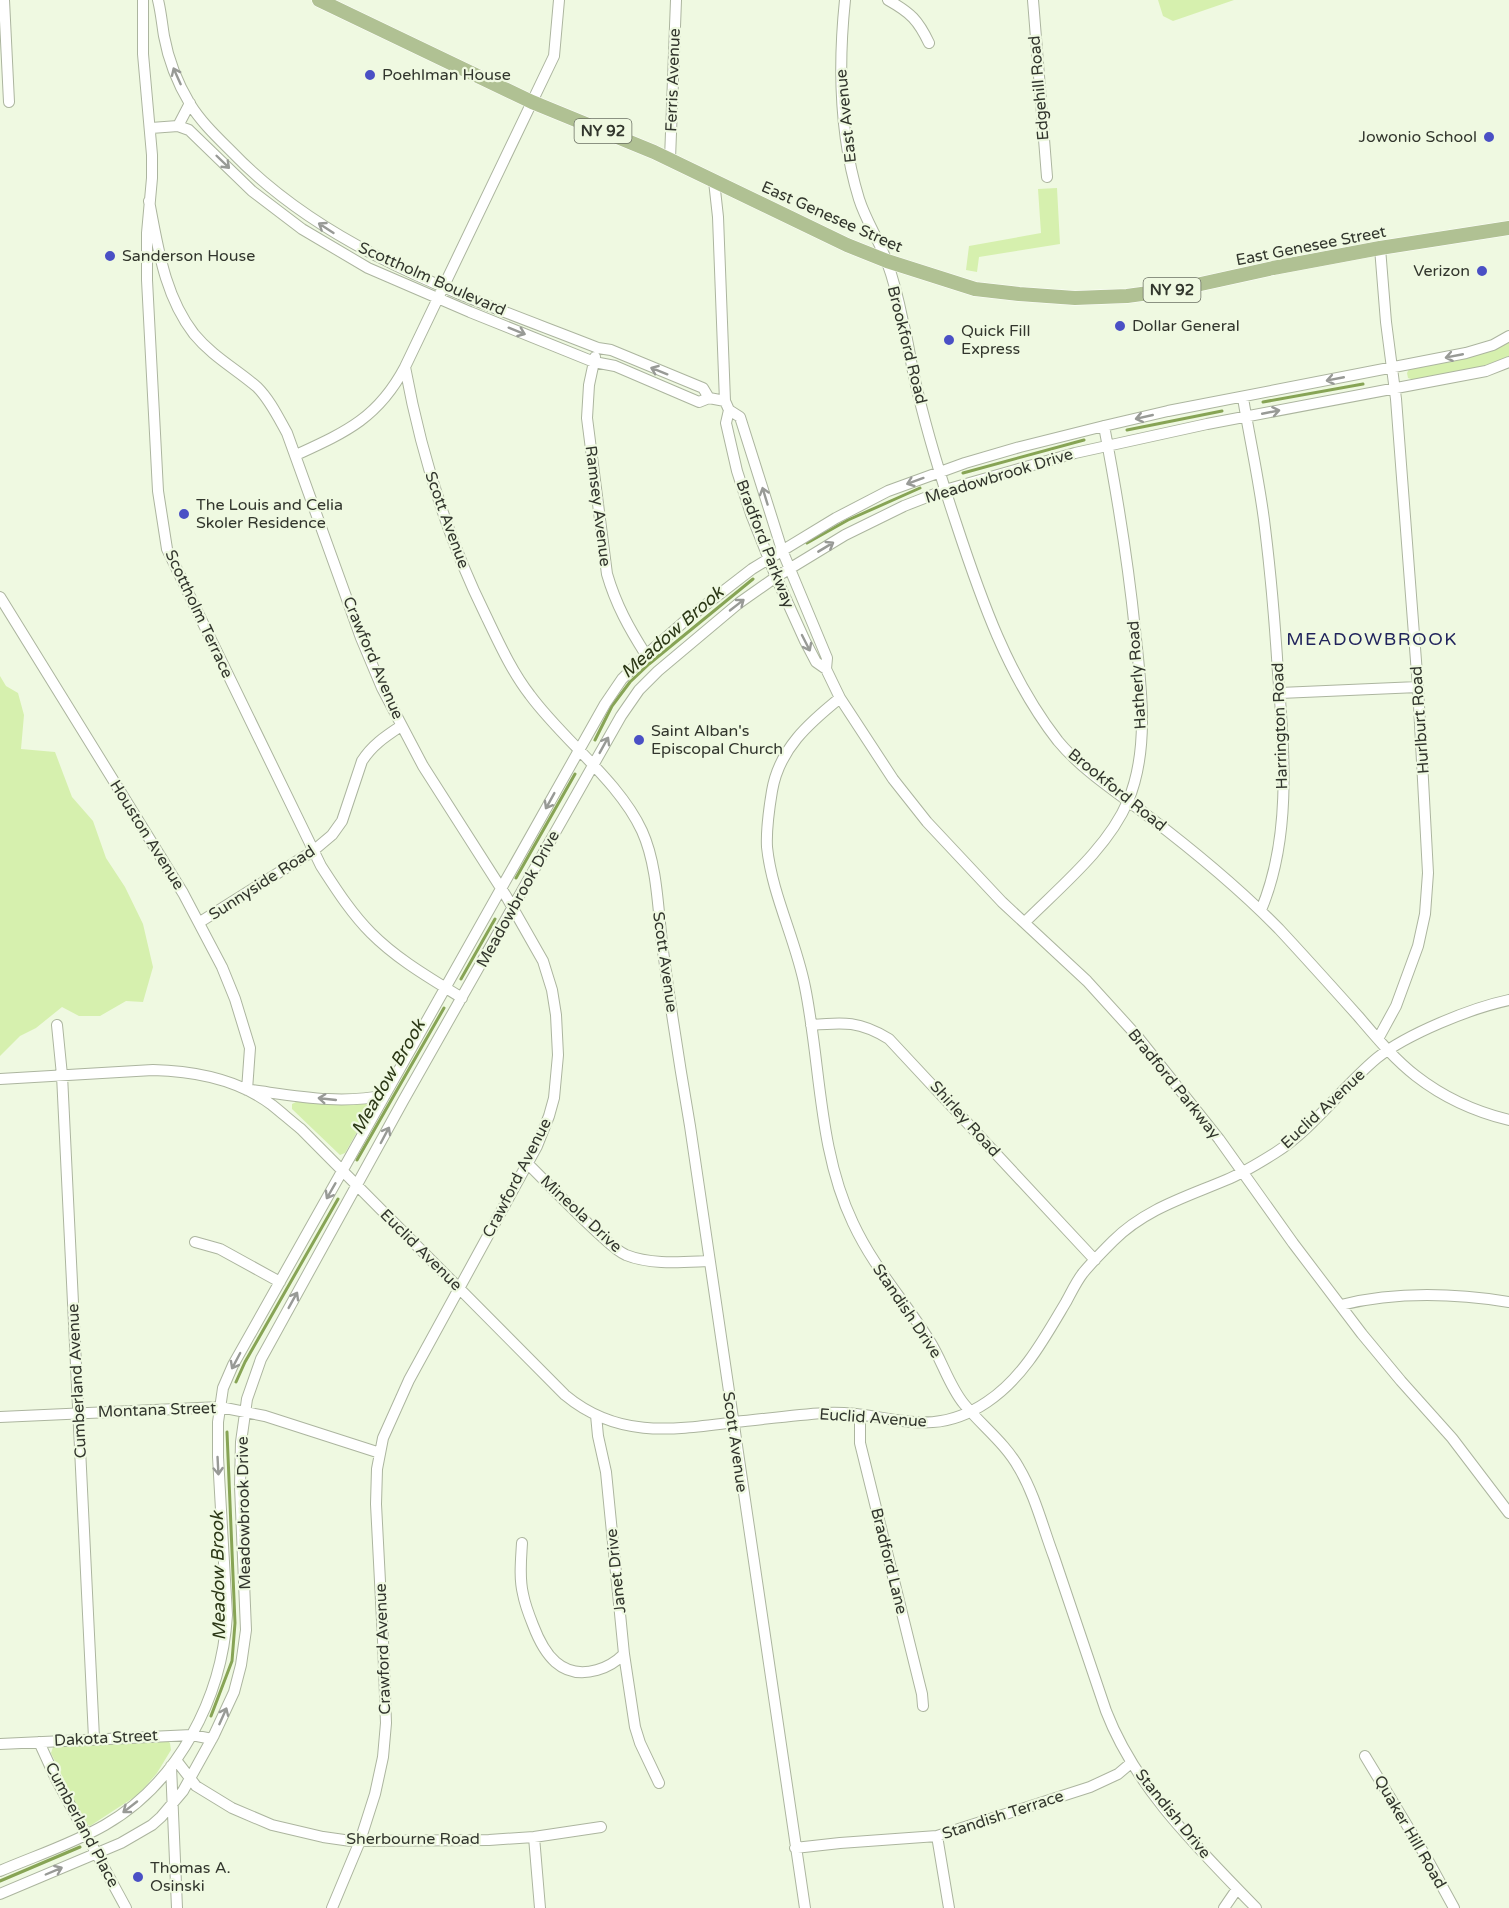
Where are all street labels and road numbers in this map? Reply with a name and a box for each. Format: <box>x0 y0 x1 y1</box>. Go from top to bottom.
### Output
street label: Ferris Avenue <box>661 28 685 132</box>
street label: Edgehill Road <box>1024 35 1054 141</box>
street label: East Avenue <box>831 68 861 164</box>
road number: NY 92 <box>574 119 632 143</box>
street label: East Genesee Street <box>758 177 906 257</box>
street label: East Genesee Street <box>1234 222 1388 270</box>
street label: Scottholm Boulevard <box>355 237 509 321</box>
road number: NY 92 <box>1144 278 1200 302</box>
street label: Brookford Road <box>883 284 931 406</box>
street label: Ramsey Avenue <box>581 444 615 568</box>
street label: Meadowbrook Drive <box>923 444 1075 508</box>
street label: Scott Avenue <box>420 469 474 571</box>
street label: Bradford Parkway <box>731 477 799 611</box>
street label: Scottholm Terrace <box>161 547 237 681</box>
street label: Crawford Avenue <box>338 594 408 722</box>
street label: Hatherly Road <box>1123 620 1151 730</box>
street label: Harrington Road <box>1268 662 1292 790</box>
street label: Hurlburt Road <box>1406 665 1434 775</box>
street label: Brookford Road <box>1064 744 1170 836</box>
street label: Houston Avenue <box>105 776 189 894</box>
street label: Meadowbrook Drive <box>472 827 564 971</box>
street label: Sunnyside Road <box>205 841 319 925</box>
street label: Scott Avenue <box>648 910 682 1014</box>
street label: Bradford Parkway <box>1123 1025 1225 1143</box>
street label: Euclid Avenue <box>1277 1065 1369 1153</box>
street label: Shirley Road <box>926 1077 1004 1161</box>
street label: Crawford Avenue <box>478 1115 556 1241</box>
street label: Mineola Drive <box>536 1171 626 1257</box>
street label: Euclid Avenue <box>376 1205 466 1295</box>
street label: Standish Drive <box>868 1260 946 1362</box>
street label: Cumberland Avenue <box>63 1303 91 1459</box>
street label: Scott Avenue <box>718 1390 752 1494</box>
street label: Montana Street <box>98 1398 216 1422</box>
street label: Euclid Avenue <box>819 1404 927 1432</box>
street label: Meadowbrook Drive <box>233 1436 255 1590</box>
street label: Bradford Lane <box>866 1506 912 1616</box>
street label: Janet Drive <box>602 1528 630 1614</box>
street label: Crawford Avenue <box>371 1583 395 1715</box>
street label: Dakota Street <box>54 1725 158 1751</box>
street label: Cumberland Place <box>41 1759 123 1891</box>
street label: Standish Drive <box>1131 1765 1215 1863</box>
street label: Quaker Hill Road <box>1369 1772 1451 1892</box>
street label: Standish Terrace <box>940 1786 1066 1844</box>
street label: Sherbourne Road <box>346 1829 480 1849</box>

